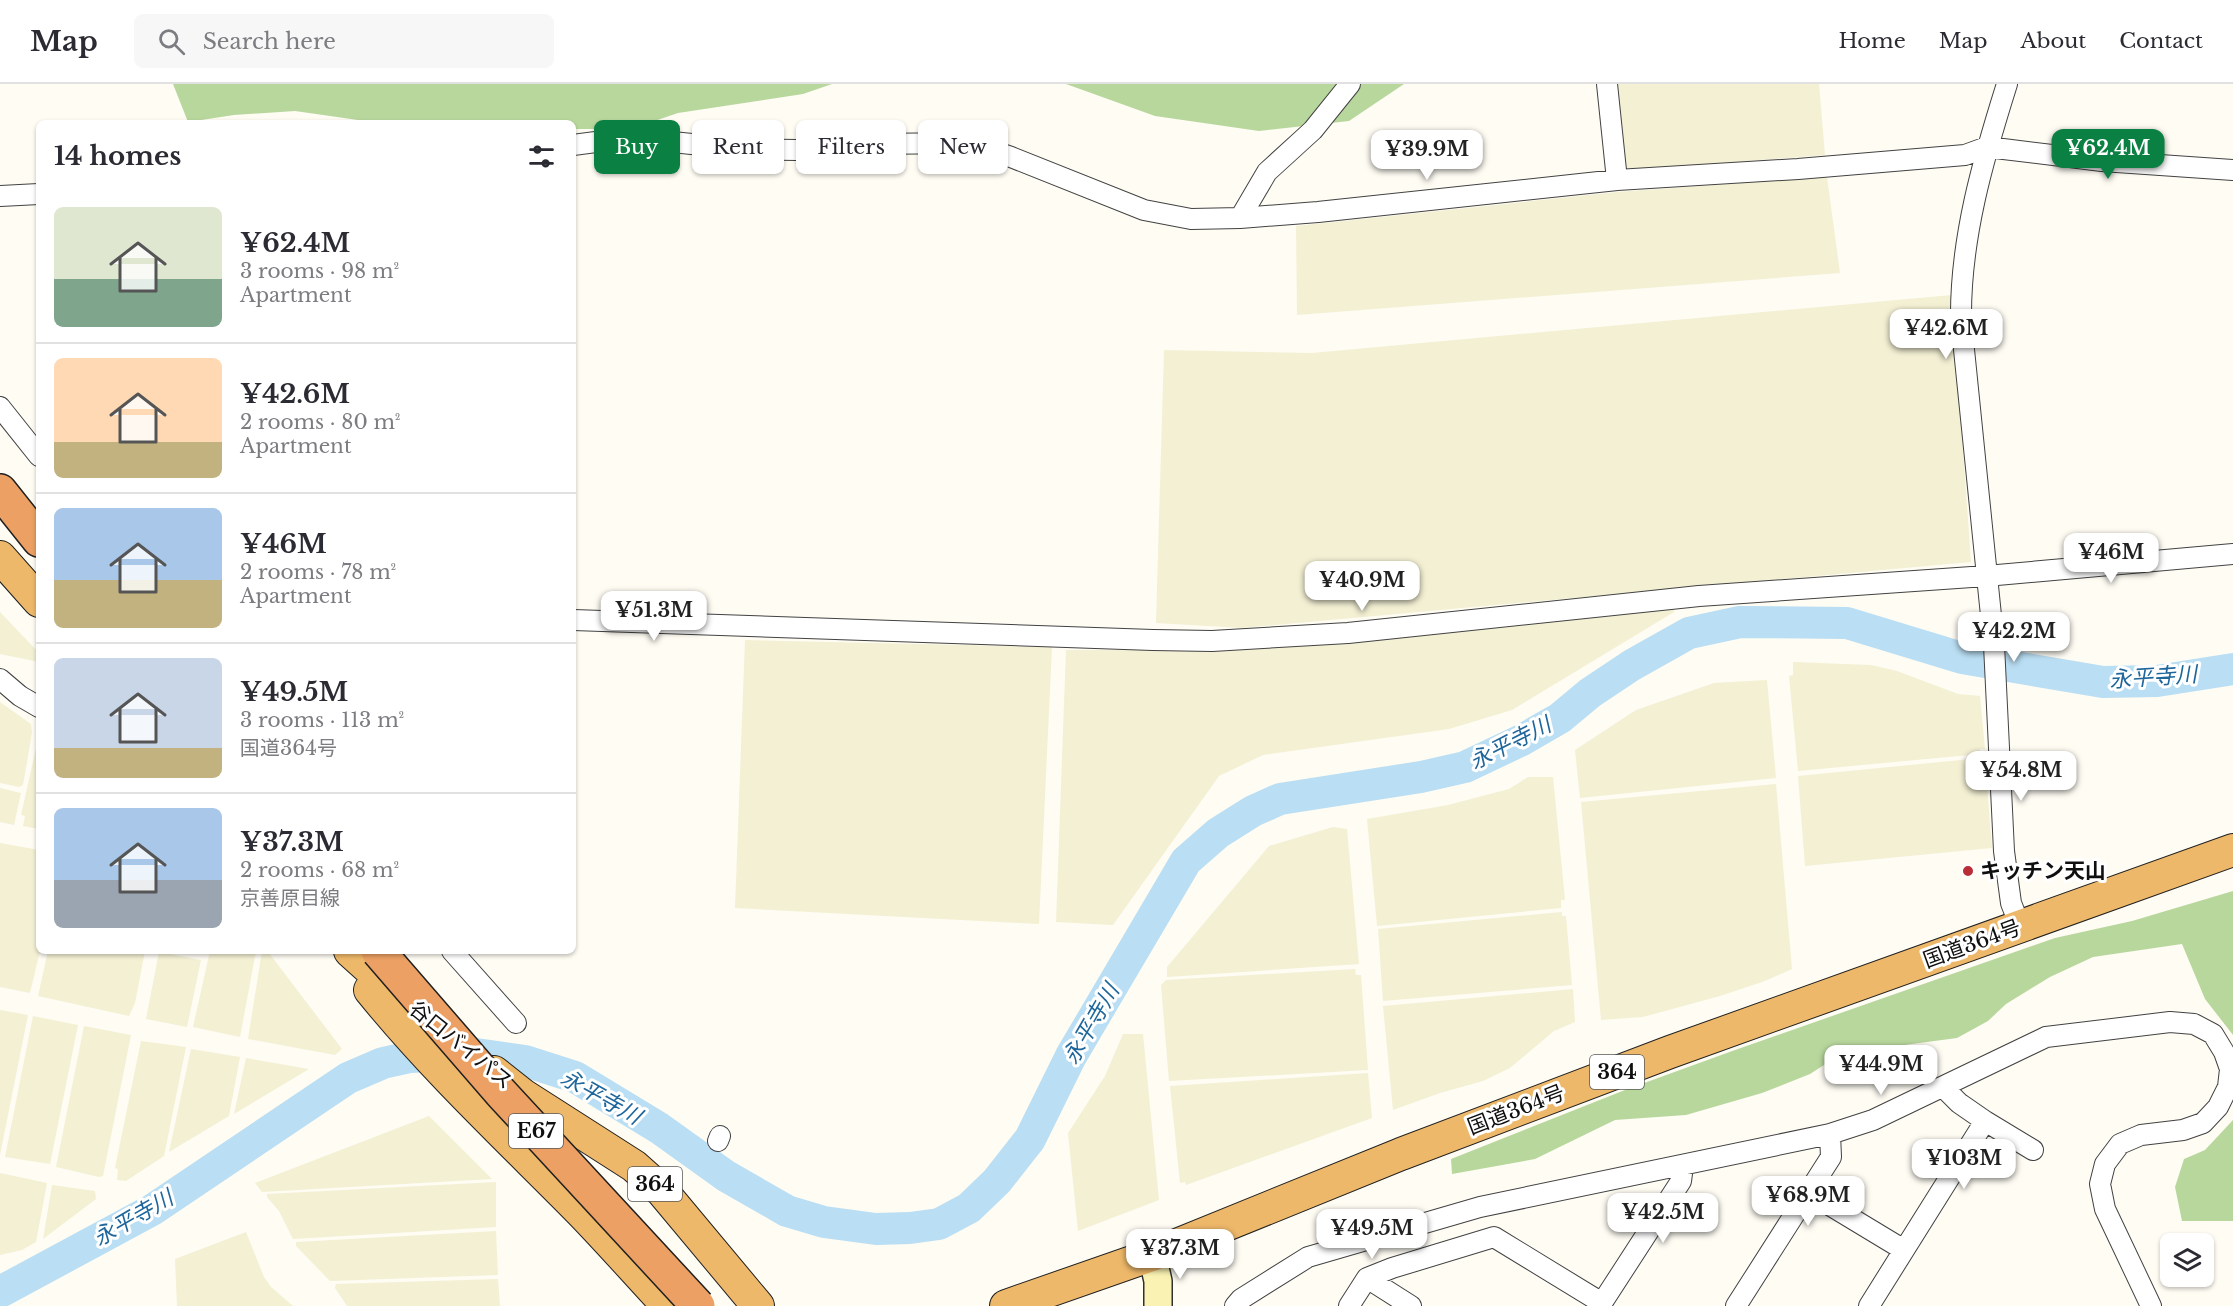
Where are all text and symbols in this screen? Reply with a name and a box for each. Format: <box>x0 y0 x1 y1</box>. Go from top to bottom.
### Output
search box <box>134 14 554 68</box>
text: Map <box>30 24 98 59</box>
icon: search <box>155 25 188 58</box>
text: Search here <box>203 28 336 55</box>
text: Home <box>1839 28 1906 54</box>
text: Map <box>1939 28 1987 54</box>
text: About <box>2020 28 2086 54</box>
text: Contact <box>2119 28 2203 54</box>
chip: Buy <box>594 120 680 174</box>
chip: Rent <box>692 120 784 174</box>
chip: Filters <box>796 120 906 174</box>
chip: New <box>918 120 1008 174</box>
pin: ¥62.4M <box>2059 129 2157 180</box>
pin: ¥39.9M <box>1378 130 1476 181</box>
text: ¥62.4M <box>2066 136 2150 160</box>
text: ¥39.9M <box>1385 137 1469 161</box>
text: 14 homes <box>54 140 181 172</box>
icon: filters <box>525 140 558 173</box>
text: ¥62.4M <box>240 227 350 259</box>
icon: home <box>102 231 174 303</box>
text: 3 rooms · 98 m² <box>240 259 399 283</box>
text: Apartment <box>240 283 351 307</box>
pin: ¥42.6M <box>1897 309 1995 360</box>
text: ¥42.6M <box>1904 316 1988 340</box>
text: ¥42.6M <box>240 378 350 410</box>
icon: home <box>102 382 174 454</box>
text: 2 rooms · 80 m² <box>240 410 401 434</box>
text: Apartment <box>240 434 351 458</box>
text: ¥46M <box>240 528 327 560</box>
icon: home <box>102 532 174 604</box>
pin: ¥46M <box>2075 533 2147 584</box>
text: ¥46M <box>2078 540 2144 564</box>
text: 2 rooms · 78 m² <box>240 560 396 584</box>
pin: ¥40.9M <box>1313 561 1411 612</box>
text: ¥40.9M <box>1319 568 1405 592</box>
text: Apartment <box>240 584 351 608</box>
pin: ¥51.3M <box>605 591 703 642</box>
text: ¥51.3M <box>615 598 693 622</box>
pin: ¥42.2M <box>1965 612 2063 663</box>
text: ¥42.2M <box>1972 619 2056 643</box>
water label: 永平寺川 <box>2108 660 2200 694</box>
text: ¥49.5M <box>240 676 348 708</box>
icon: home <box>102 682 174 754</box>
text: 3 rooms · 113 m² <box>240 708 404 732</box>
water label: 永平寺川 <box>1465 710 1557 775</box>
text: 国道364号 <box>240 736 337 760</box>
pin: ¥54.8M <box>1972 751 2070 802</box>
text: ¥54.8M <box>1980 758 2063 782</box>
text: ¥37.3M <box>240 826 344 858</box>
icon: home <box>102 832 174 904</box>
text: 2 rooms · 68 m² <box>240 858 399 882</box>
place label: キッチン天山 <box>1980 858 2106 884</box>
marker: キッチン天山 <box>1961 864 1975 878</box>
text: 京善原目線 <box>240 886 340 910</box>
street label: 国道364号 <box>1920 914 2024 974</box>
water label: 永平寺川 <box>1057 977 1126 1069</box>
street label: 谷口バイパス <box>404 995 518 1095</box>
pin: ¥44.9M <box>1832 1045 1930 1096</box>
text: ¥44.9M <box>1838 1052 1924 1076</box>
road number: 364 <box>1590 1055 1644 1089</box>
water label: 永平寺川 <box>556 1064 648 1131</box>
street label: 国道364号 <box>1464 1080 1568 1140</box>
road number: E67 <box>509 1114 563 1148</box>
pin: ¥103M <box>1922 1139 2006 1190</box>
text: ¥103M <box>1926 1146 2002 1170</box>
road number: 364 <box>628 1167 682 1201</box>
pin: ¥68.9M <box>1759 1176 1857 1227</box>
water label: 永平寺川 <box>88 1183 180 1252</box>
text: ¥68.9M <box>1766 1183 1850 1207</box>
pin: ¥42.5M <box>1614 1193 1712 1244</box>
text: ¥42.5M <box>1621 1200 1705 1224</box>
pin: ¥49.5M <box>1323 1209 1421 1260</box>
text: ¥49.5M <box>1330 1216 1414 1240</box>
pin: ¥37.3M <box>1131 1229 1229 1280</box>
map controls <box>2160 1233 2214 1287</box>
button: layers <box>2160 1233 2214 1287</box>
text: ¥37.3M <box>1140 1236 1220 1260</box>

